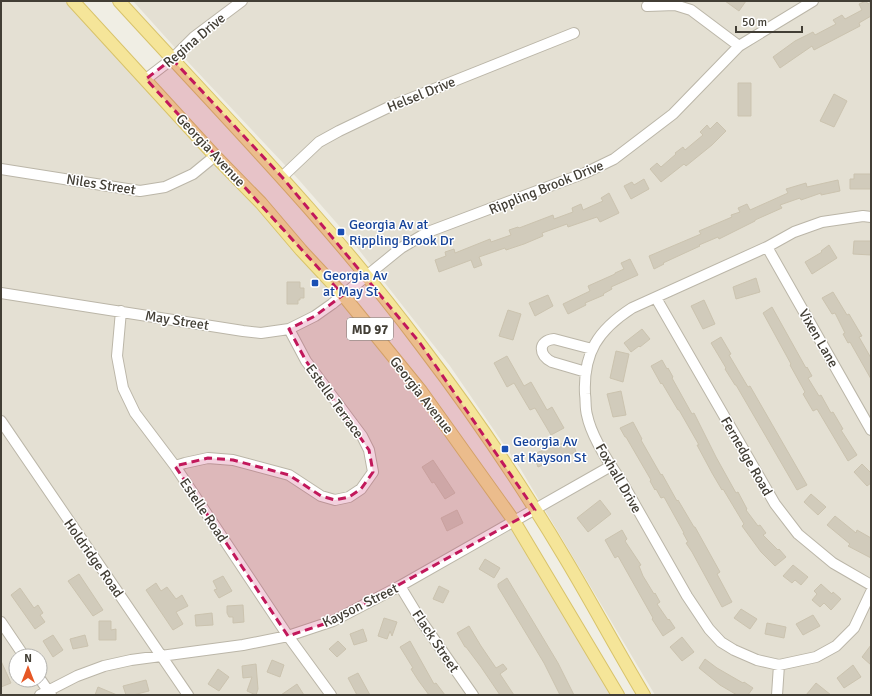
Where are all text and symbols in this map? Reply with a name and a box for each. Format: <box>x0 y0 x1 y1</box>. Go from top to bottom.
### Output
scale bar <box>736 8 802 34</box>
street label: Regina Drive <box>160 10 229 71</box>
text: 50 m <box>742 15 767 30</box>
street label: Helsel Drive <box>385 73 458 116</box>
street label: Georgia Avenue <box>173 110 249 190</box>
street label: Rippling Brook Drive <box>486 157 606 218</box>
street label: Niles Street <box>65 171 137 198</box>
place label: Georgia Av at Rippling Brook Dr <box>349 216 455 249</box>
marker: Georgia Av at Rippling Brook Dr <box>336 227 346 237</box>
place label: Georgia Av at May St <box>323 267 388 300</box>
marker: Georgia Av at May St <box>310 278 320 288</box>
street label: Vixen Lane <box>795 306 842 370</box>
street label: May Street <box>144 307 210 334</box>
road number: MD 97 <box>347 318 393 340</box>
street label: Georgia Avenue <box>386 353 457 437</box>
street label: Estelle Terrace <box>302 361 367 442</box>
street label: Fernedge Road <box>717 414 776 499</box>
place label: Georgia Av at Kayson St <box>513 433 587 466</box>
street label: Foxhall Drive <box>592 440 645 516</box>
marker: Georgia Av at Kayson St <box>500 444 510 454</box>
street label: Estelle Road <box>176 475 231 546</box>
street label: Holdridge Road <box>60 516 127 601</box>
street label: Kayson Street <box>319 580 401 631</box>
street label: Flack Street <box>409 607 463 676</box>
north arrow <box>8 648 48 688</box>
text: N <box>24 652 32 665</box>

